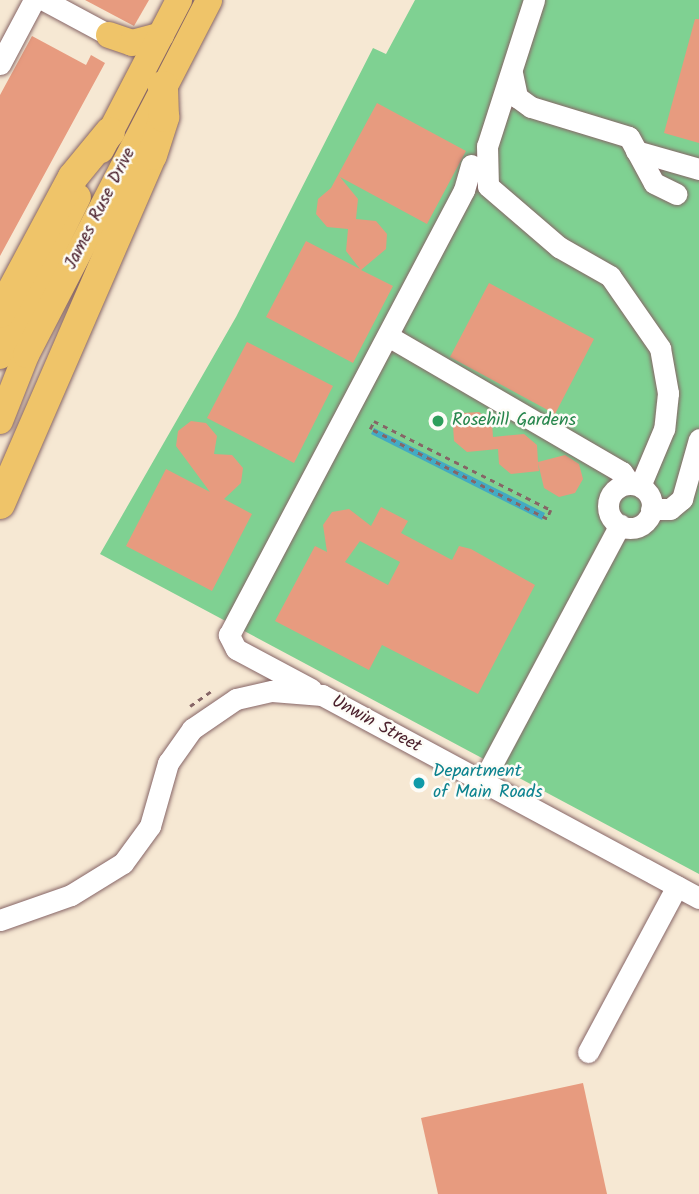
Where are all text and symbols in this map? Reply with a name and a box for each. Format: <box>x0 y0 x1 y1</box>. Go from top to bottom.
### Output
street label: James Ruse Drive <box>61 144 141 274</box>
place label: Rosehill Gardens <box>452 410 576 432</box>
marker: Rosehill Gardens <box>430 413 446 429</box>
street label: Unwin Street <box>327 692 425 758</box>
place label: Department of Main Roads <box>433 762 543 804</box>
marker: Department of Main Roads <box>411 775 427 791</box>

